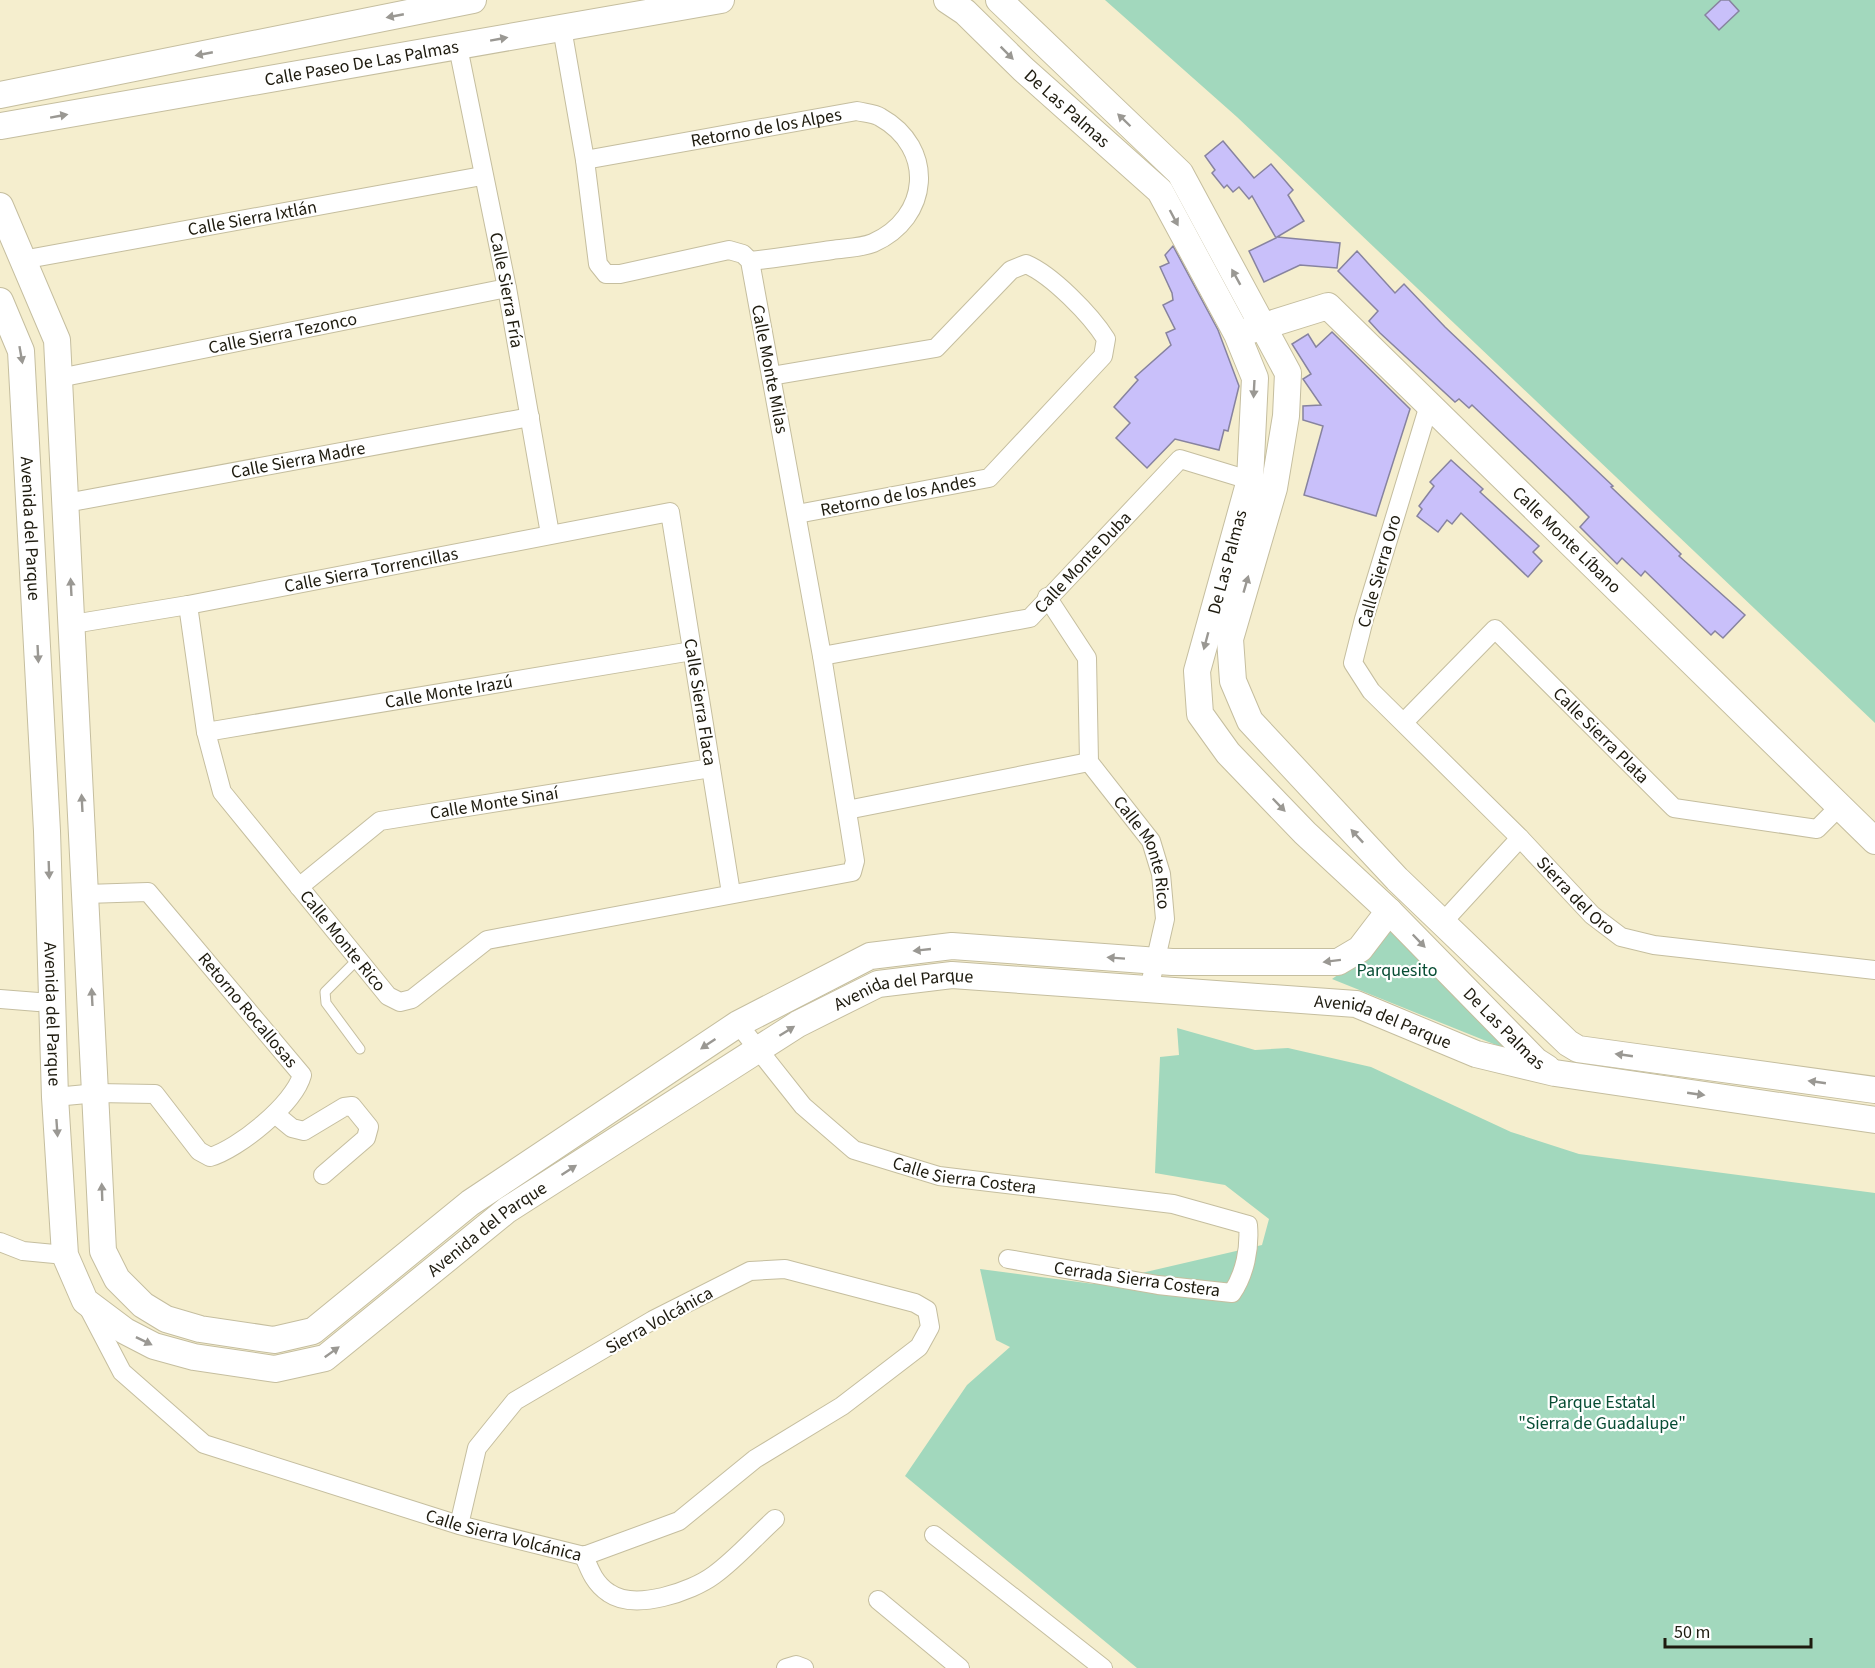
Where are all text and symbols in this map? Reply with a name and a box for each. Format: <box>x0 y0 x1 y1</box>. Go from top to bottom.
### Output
one-way arrow <box>386 12 405 21</box>
street label: Calle Paseo De Las Palmas <box>263 34 461 93</box>
one-way arrow <box>490 35 509 44</box>
one-way arrow <box>999 46 1014 60</box>
one-way arrow <box>194 50 213 59</box>
street label: De Las Palmas <box>1018 64 1115 154</box>
street label: Retorno de los Alpes <box>689 102 844 154</box>
one-way arrow <box>49 112 68 121</box>
one-way arrow <box>1117 114 1132 127</box>
street label: Calle Sierra Ixtlán <box>186 194 319 243</box>
one-way arrow <box>1169 210 1179 227</box>
street label: Calle Sierra Fría <box>483 230 529 350</box>
one-way arrow <box>1231 268 1241 285</box>
street label: Calle Monte Milas <box>745 302 794 436</box>
street label: Calle Sierra Tezonco <box>206 306 359 361</box>
one-way arrow <box>16 346 25 365</box>
one-way arrow <box>1250 379 1259 398</box>
street label: Calle Sierra Madre <box>229 436 367 485</box>
street label: Avenida del Parque <box>14 456 47 601</box>
street label: Retorno de los Andes <box>818 468 978 523</box>
street label: Calle Monte Líbano <box>1506 481 1627 599</box>
street label: Calle Monte Duba <box>1029 506 1137 619</box>
street label: De Las Palmas <box>1202 507 1253 617</box>
street label: Calle Sierra Oro <box>1351 512 1408 631</box>
street label: Calle Sierra Torrencillas <box>282 541 460 599</box>
one-way arrow <box>1242 575 1251 593</box>
one-way arrow <box>66 577 75 596</box>
one-way arrow <box>1200 632 1210 650</box>
street label: Calle Sierra Flaca <box>677 637 722 768</box>
one-way arrow <box>34 645 43 664</box>
street label: Calle Monte Irazú <box>383 669 514 715</box>
street label: Calle Sierra Plata <box>1547 682 1655 789</box>
street label: Calle Monte Sinaí <box>428 781 561 826</box>
street label: Calle Monte Rico <box>1107 791 1176 910</box>
one-way arrow <box>77 793 86 812</box>
one-way arrow <box>1271 798 1285 812</box>
one-way arrow <box>1350 829 1364 844</box>
street label: Sierra del Oro <box>1530 851 1620 941</box>
one-way arrow <box>44 861 53 880</box>
street label: Calle Monte Rico <box>294 885 392 997</box>
one-way arrow <box>1411 933 1425 947</box>
street label: Avenida del Parque <box>37 941 67 1087</box>
one-way arrow <box>912 945 931 955</box>
street label: Retorno Rocallosas <box>192 947 303 1073</box>
one-way arrow <box>1107 954 1126 963</box>
one-way arrow <box>1322 956 1341 965</box>
park label: Parquesito <box>1357 958 1437 983</box>
street label: Avenida del Parque <box>829 963 974 1017</box>
street label: De Las Palmas <box>1457 982 1549 1076</box>
one-way arrow <box>87 988 96 1007</box>
street label: Avenida del Parque <box>1313 989 1455 1055</box>
one-way arrow <box>779 1025 795 1036</box>
one-way arrow <box>700 1038 716 1049</box>
one-way arrow <box>1614 1051 1633 1060</box>
one-way arrow <box>1807 1078 1826 1087</box>
one-way arrow <box>1686 1089 1705 1098</box>
one-way arrow <box>53 1118 62 1137</box>
street label: Calle Sierra Costera <box>890 1151 1038 1201</box>
one-way arrow <box>561 1164 577 1176</box>
street label: Avenida del Parque <box>422 1176 552 1283</box>
one-way arrow <box>97 1183 106 1202</box>
street label: Cerrada Sierra Costera <box>1052 1255 1222 1304</box>
street label: Sierra Volcánica <box>601 1281 718 1360</box>
one-way arrow <box>135 1336 152 1345</box>
one-way arrow <box>323 1346 339 1358</box>
park label: Parque Estatal "Sierra de Guadalupe" <box>1518 1390 1686 1436</box>
street label: Calle Sierra Volcánica <box>422 1503 585 1568</box>
scale bar <box>1665 1611 1810 1649</box>
text: 50 m <box>1674 1620 1710 1645</box>

